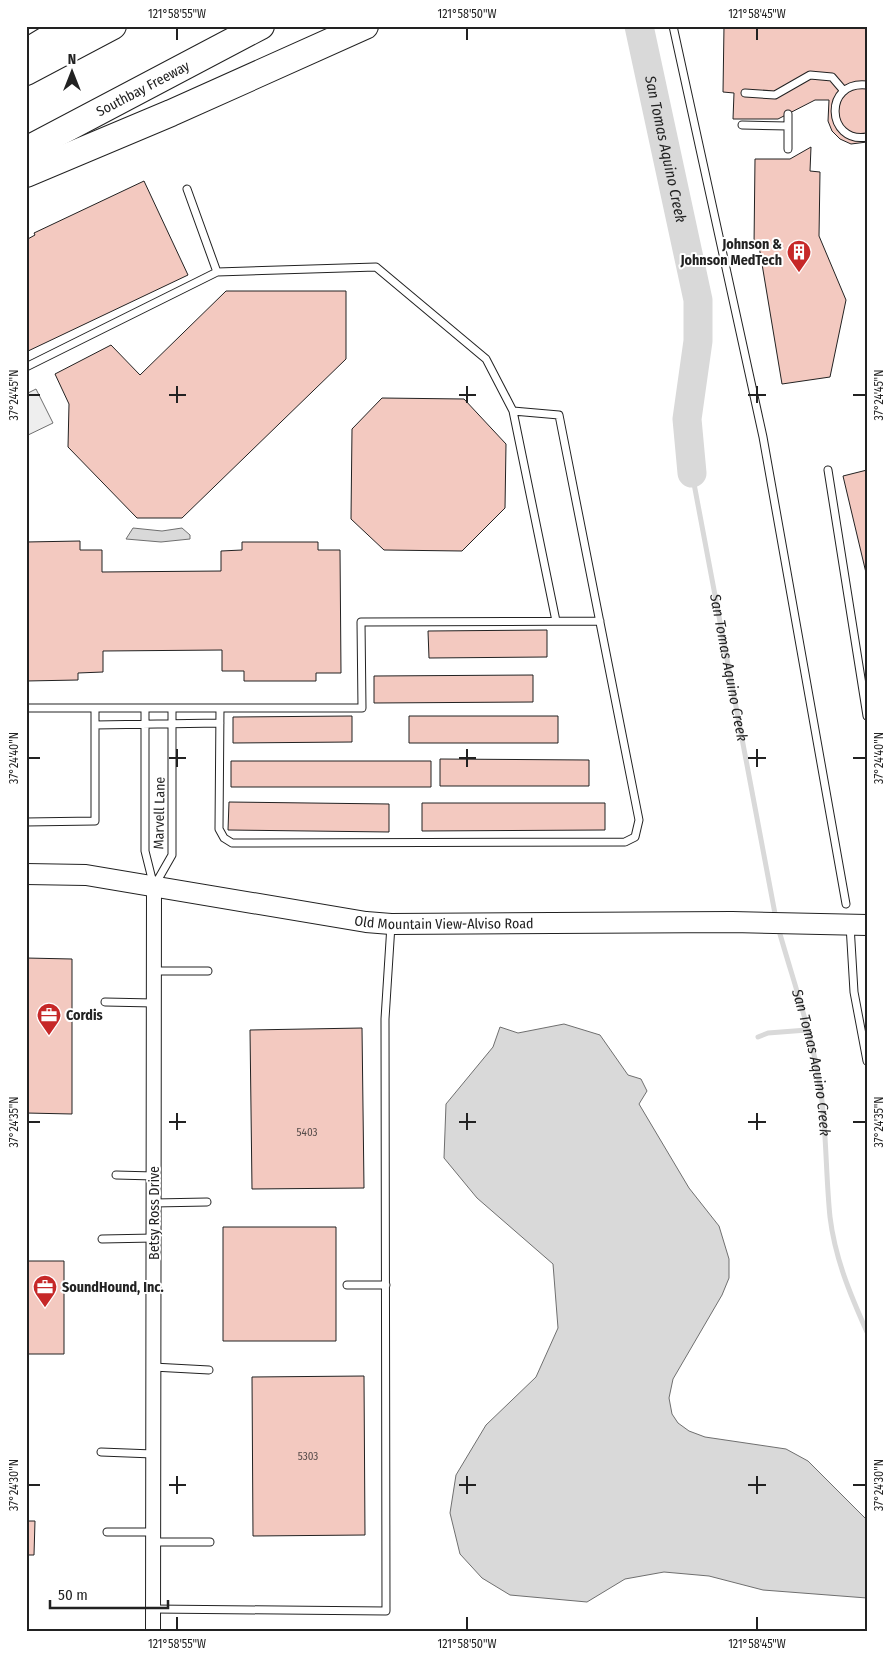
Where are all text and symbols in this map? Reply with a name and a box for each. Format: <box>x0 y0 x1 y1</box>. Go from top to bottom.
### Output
text: 121°58'55"W <box>148 7 206 21</box>
text: 121°58'50"W <box>438 7 496 21</box>
text: 121°58'45"W <box>728 7 786 21</box>
north arrow <box>48 48 98 98</box>
text: N <box>68 51 76 68</box>
street label: Southbay Freeway <box>93 57 193 120</box>
water label: San Tomas Aquino Creek <box>641 73 690 225</box>
place label: Johnson & Johnson MedTech <box>680 236 782 269</box>
building icon: Johnson & Johnson MedTech <box>786 239 812 273</box>
text: 37°24'45"N <box>7 370 21 420</box>
text: 37°24'45"N <box>872 370 886 420</box>
water label: San Tomas Aquino Creek <box>706 591 751 743</box>
text: 37°24'40"N <box>7 732 21 784</box>
text: 37°24'40"N <box>872 732 886 784</box>
street label: Marvell Lane <box>150 776 169 850</box>
street label: Old Mountain View-Alviso Road <box>353 912 534 933</box>
water label: San Tomas Aquino Creek <box>788 986 834 1137</box>
office icon: Cordis <box>36 1002 62 1036</box>
place label: Cordis <box>66 1007 103 1024</box>
text: 37°24'35"N <box>7 1096 21 1148</box>
text: 37°24'35"N <box>872 1096 886 1148</box>
house number: 5403 <box>297 1126 318 1139</box>
street label: Betsy Ross Drive <box>146 1166 163 1260</box>
office icon: SoundHound, Inc. <box>32 1274 58 1308</box>
place label: SoundHound, Inc. <box>62 1279 164 1296</box>
house number: 5303 <box>298 1450 318 1463</box>
text: 37°24'30"N <box>7 1459 21 1511</box>
text: 37°24'30"N <box>872 1459 886 1511</box>
scale bar <box>50 1577 168 1609</box>
text: 50 m <box>58 1586 88 1604</box>
text: 121°58'55"W <box>148 1637 206 1651</box>
text: 121°58'50"W <box>438 1637 496 1651</box>
text: 121°58'45"W <box>728 1637 786 1651</box>

